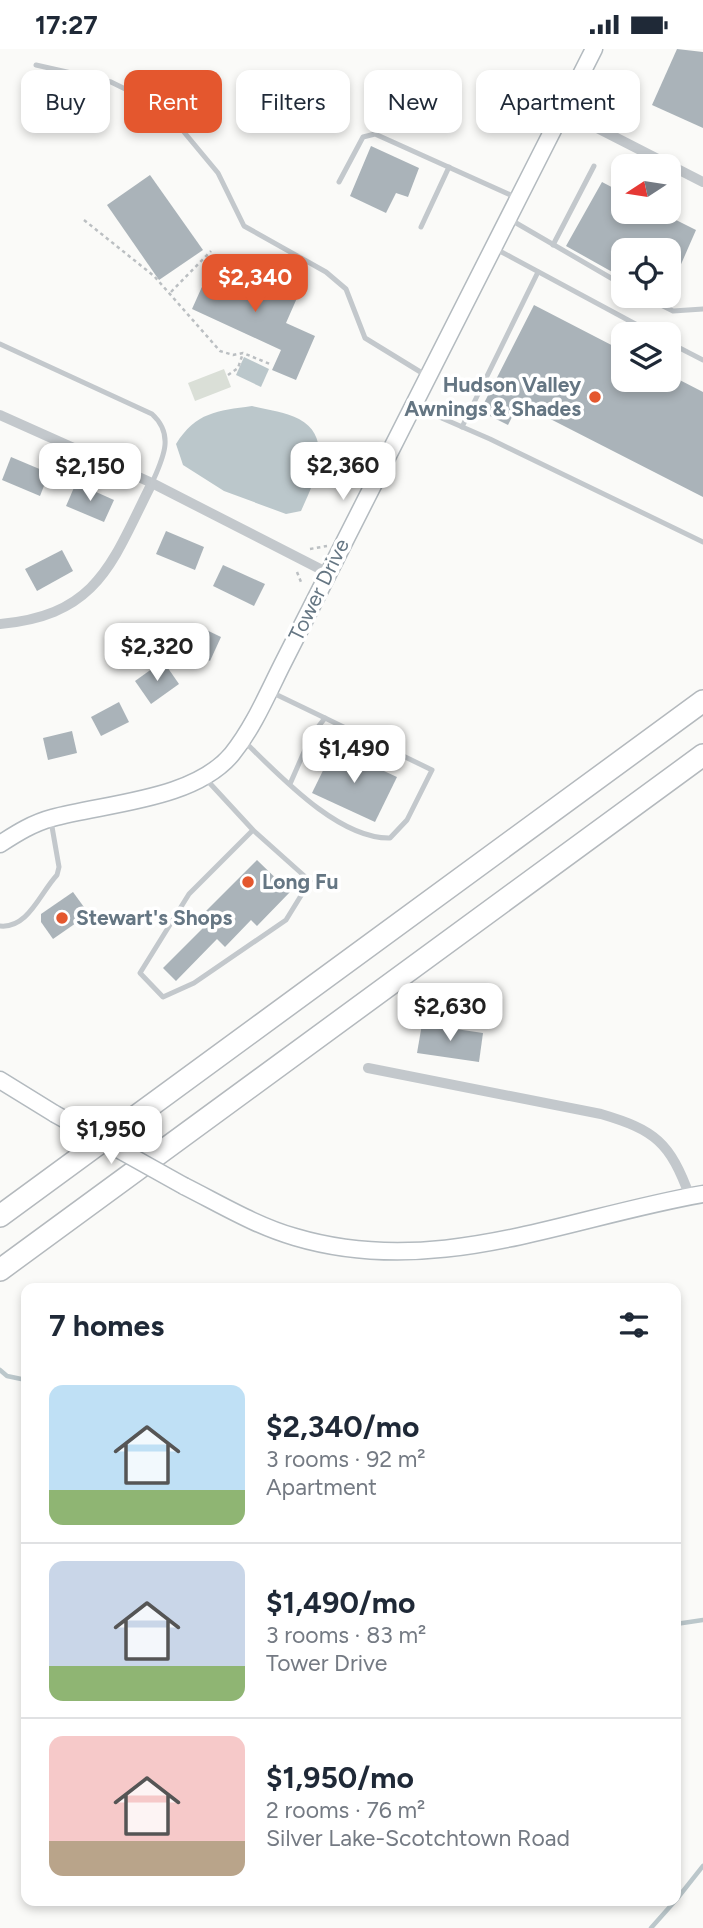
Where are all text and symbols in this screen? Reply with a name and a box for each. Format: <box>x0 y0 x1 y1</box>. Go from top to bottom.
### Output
text: 17:27 <box>35 9 98 41</box>
chip: Buy <box>21 70 110 133</box>
chip: Rent <box>124 70 222 133</box>
chip: Filters <box>236 70 350 133</box>
chip: New <box>364 70 462 133</box>
chip: Apartment <box>476 70 640 133</box>
north arrow <box>611 154 681 224</box>
map controls <box>611 154 681 392</box>
button: locate <box>611 238 681 308</box>
pin: $2,340 <box>198 254 312 314</box>
text: $2,340 <box>218 263 292 291</box>
button: layers <box>611 322 681 392</box>
place label: Hudson Valley Awnings & Shades <box>404 372 582 421</box>
marker: Hudson Valley Awnings & Shades <box>587 389 603 405</box>
pin: $2,360 <box>286 442 400 502</box>
pin: $2,150 <box>33 443 147 503</box>
text: $2,360 <box>306 451 380 479</box>
text: $2,150 <box>55 452 125 480</box>
street label: Tower Drive <box>283 535 354 645</box>
pin: $2,320 <box>100 623 214 683</box>
text: $2,320 <box>121 632 193 660</box>
pin: $1,490 <box>297 725 411 785</box>
text: $1,490 <box>318 734 390 762</box>
place label: Long Fu <box>262 869 338 894</box>
marker: Long Fu <box>240 874 256 890</box>
place label: Stewart's Shops <box>76 905 232 930</box>
marker: Stewart's Shops <box>54 910 70 926</box>
pin: $2,630 <box>393 983 507 1043</box>
text: $2,630 <box>413 992 487 1020</box>
pin: $1,950 <box>54 1107 168 1166</box>
text: $1,950 <box>76 1115 146 1143</box>
icon: filters <box>615 1306 653 1344</box>
text: 7 homes <box>49 1307 164 1344</box>
text: $2,340/mo <box>266 1408 419 1445</box>
icon: home <box>105 1413 189 1497</box>
text: 3 rooms · 92 m² <box>266 1445 426 1473</box>
text: Apartment <box>266 1473 377 1501</box>
text: $1,490/mo <box>266 1584 415 1621</box>
icon: home <box>105 1589 189 1673</box>
text: 3 rooms · 83 m² <box>266 1621 426 1649</box>
text: Tower Drive <box>266 1649 387 1677</box>
text: $1,950/mo <box>266 1759 414 1796</box>
icon: home <box>105 1764 189 1848</box>
text: 2 rooms · 76 m² <box>266 1796 425 1824</box>
text: Silver Lake-Scotchtown Road <box>266 1824 570 1852</box>

